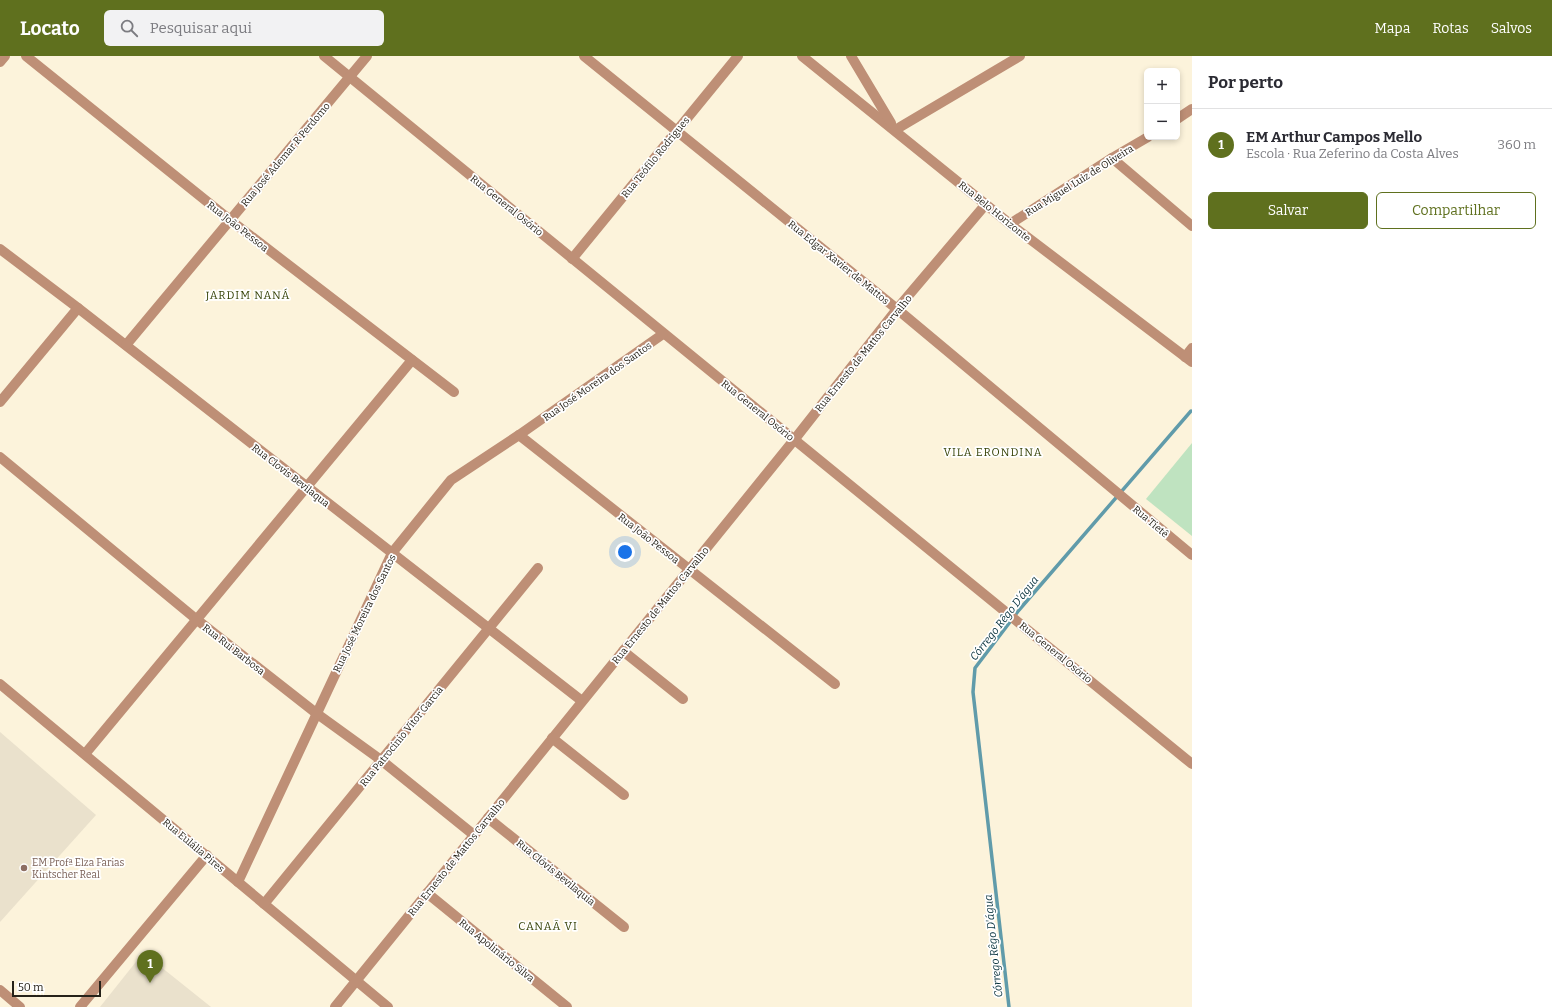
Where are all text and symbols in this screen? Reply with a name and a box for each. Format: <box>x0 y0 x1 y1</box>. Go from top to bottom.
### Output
search box <box>104 10 384 46</box>
text: Locato <box>20 17 80 40</box>
icon: search <box>118 17 140 39</box>
text: Pesquisar aqui <box>150 19 252 37</box>
text: Mapa <box>1374 20 1410 37</box>
text: Rotas <box>1432 20 1469 37</box>
text: Salvos <box>1491 20 1532 37</box>
map controls <box>1144 68 1180 140</box>
button: + <box>1144 68 1180 104</box>
text: Por perto <box>1208 72 1283 93</box>
street label: Rua José Ademar R Perdomo <box>239 100 333 209</box>
button: − <box>1144 104 1180 140</box>
street label: Rua Teófilo Rodrigues <box>619 114 692 201</box>
text: EM Arthur Campos Mello <box>1246 128 1422 146</box>
text: 1 <box>1218 137 1224 152</box>
text: 360 m <box>1498 137 1536 152</box>
street label: Rua Miguel Luiz de Oliveira <box>1023 142 1136 219</box>
text: Escola · Rua Zeferino da Costa Alves <box>1246 146 1459 161</box>
street label: Rua General Osório <box>468 173 545 239</box>
street label: Rua Belo Horizonte <box>956 179 1033 244</box>
button: Salvar <box>1208 192 1368 229</box>
button: Compartilhar <box>1376 192 1536 229</box>
street label: Rua João Pessoa <box>204 199 271 255</box>
street label: Rua Edgar Xavier de Mattos <box>785 218 891 307</box>
district label: JARDIM NANÁ <box>205 288 290 302</box>
street label: Rua Ernesto de Mattos Carvalho <box>813 292 915 415</box>
street label: Rua José Moreira dos Santos <box>541 339 654 424</box>
street label: Rua General Osório <box>719 378 796 444</box>
street label: Rua Clovis Bevilaqua <box>249 442 332 510</box>
district label: VILA ERONDINA <box>944 446 1042 459</box>
street label: Rua Tietê <box>1130 503 1171 540</box>
street label: Rua João Pessoa <box>615 511 682 567</box>
your location <box>615 542 635 562</box>
street label: Rua Ernesto de Mattos Carvalho <box>610 544 712 667</box>
street label: Rua José Moreira dos Santos <box>331 552 399 675</box>
water label: Córrego Rêgo D'água <box>967 573 1041 663</box>
street label: Rua General Osório <box>1017 620 1094 686</box>
street label: Rua Rui Barbosa <box>200 622 267 678</box>
street label: Rua Patrocinio Vitor Garcia <box>358 684 446 789</box>
street label: Rua Ernesto de Mattos Carvalho <box>406 796 508 919</box>
street label: Rua Eulália Pires <box>160 816 227 875</box>
street label: Rua Clóvis Bevilaquia <box>514 837 598 909</box>
place label: EM Profª Elza Farias Kintscher Real <box>32 857 125 881</box>
marker: EM Profª Elza Farias Kintscher Real <box>19 863 29 873</box>
water label: Córrego Rêgo D'água <box>982 894 1005 998</box>
street label: Rua Apolinário Silva <box>456 917 537 985</box>
district label: CANAÃ VI <box>518 920 578 933</box>
pin: 1 <box>137 950 163 983</box>
scale bar <box>12 979 101 998</box>
text: 50 m <box>18 981 44 994</box>

